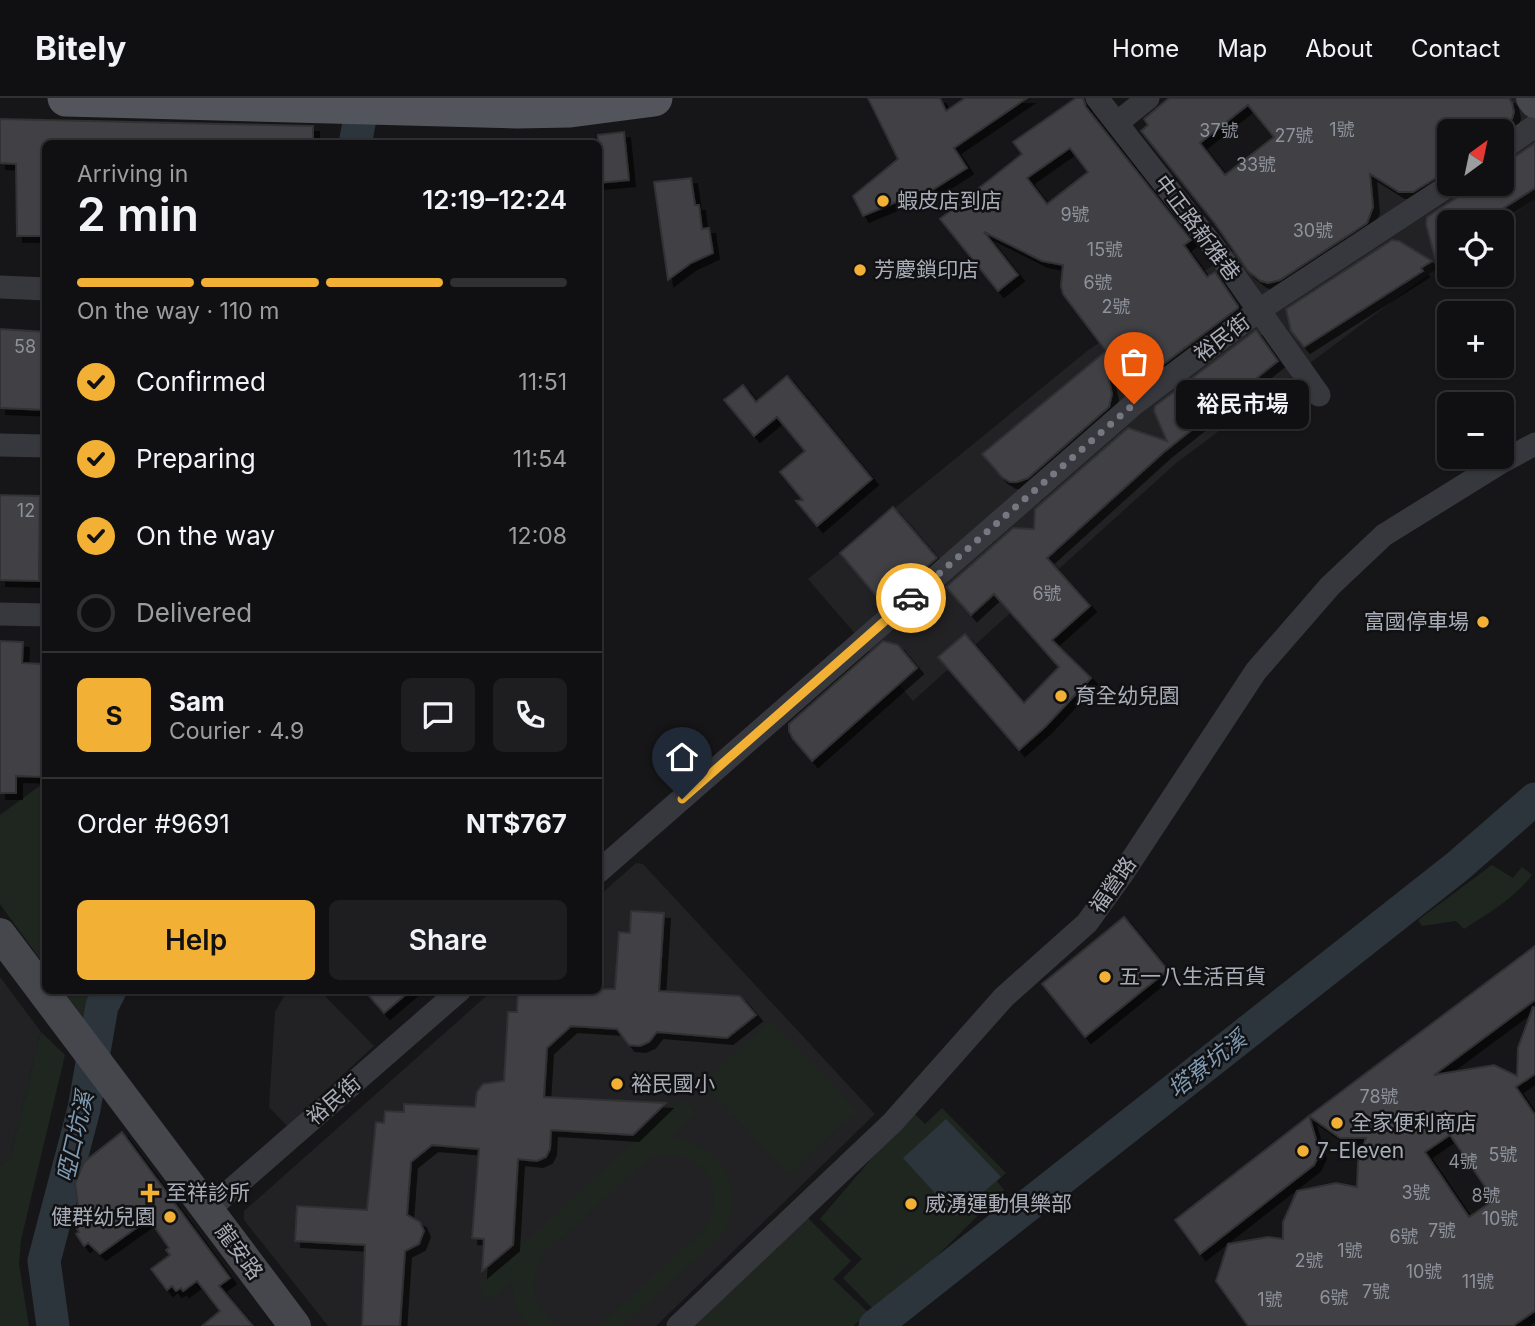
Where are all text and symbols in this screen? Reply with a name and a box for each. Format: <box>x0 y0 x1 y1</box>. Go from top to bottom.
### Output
text: Bitely <box>35 28 126 68</box>
text: Home <box>1112 34 1179 63</box>
text: Map <box>1217 34 1267 63</box>
text: About <box>1305 34 1373 63</box>
text: Contact <box>1411 34 1500 63</box>
house number: 1號 <box>1329 119 1355 140</box>
north arrow <box>1437 119 1514 196</box>
map controls <box>1437 119 1514 469</box>
house number: 37號 <box>1199 120 1239 141</box>
house number: 27號 <box>1274 125 1314 146</box>
house number: 33號 <box>1236 154 1276 175</box>
text: Arriving in <box>77 160 188 188</box>
street label: 中正路新雅巷 <box>1150 170 1245 286</box>
text: 12:19–12:24 <box>422 184 567 215</box>
text: 2 min <box>77 186 199 242</box>
place label: 蝦皮店到店 <box>897 188 1002 213</box>
marker: 蝦皮店到店 <box>875 193 891 209</box>
house number: 9號 <box>1060 204 1090 225</box>
button: locate <box>1437 210 1514 287</box>
house number: 30號 <box>1293 220 1333 241</box>
house number: 15號 <box>1087 239 1123 260</box>
place label: 芳慶鎖印店 <box>874 257 979 282</box>
marker: 芳慶鎖印店 <box>852 262 868 278</box>
house number: 6號 <box>1083 272 1113 293</box>
house number: 2號 <box>1102 296 1130 317</box>
text: On the way · 110 m <box>77 297 279 325</box>
button: + <box>1437 301 1514 378</box>
street label: 裕民街 <box>1189 309 1254 367</box>
pin <box>1104 332 1164 404</box>
house number: 58 <box>14 336 36 357</box>
icon: bag <box>1115 343 1153 381</box>
icon: check <box>77 363 115 401</box>
text: Confirmed <box>136 366 266 397</box>
text: 11:51 <box>518 368 567 396</box>
callout: 裕民市場 <box>1176 380 1309 428</box>
text: 裕民市場 <box>1197 390 1289 418</box>
button: − <box>1437 392 1514 469</box>
icon: check <box>77 440 115 478</box>
text: Preparing <box>136 443 256 474</box>
text: 11:54 <box>513 445 567 473</box>
house number: 12 <box>17 500 35 521</box>
icon: check <box>77 517 115 555</box>
text: On the way <box>136 520 275 551</box>
text: 12:08 <box>508 522 567 550</box>
courier <box>876 563 946 633</box>
icon: car <box>892 579 930 617</box>
house number: 6號 <box>1032 583 1062 604</box>
text: Delivered <box>136 597 252 628</box>
place label: 富國停車場 <box>1364 609 1469 634</box>
marker: 富國停車場 <box>1475 614 1491 630</box>
button: chat <box>401 678 475 752</box>
button: phone <box>493 678 567 752</box>
place label: 育全幼兒園 <box>1075 683 1180 708</box>
text: Sam <box>169 686 225 717</box>
marker: 育全幼兒園 <box>1053 688 1069 704</box>
text: S <box>105 700 123 731</box>
text: Courier · 4.9 <box>169 717 304 745</box>
pin <box>652 727 712 799</box>
icon: home <box>663 738 701 776</box>
text: Order #9691 <box>77 808 230 839</box>
text: NT$767 <box>466 808 567 839</box>
street label: 福營路 <box>1084 852 1141 918</box>
button: Help <box>77 900 315 980</box>
button: Share <box>329 900 567 980</box>
place label: 五一八生活百貨 <box>1119 964 1266 989</box>
marker: 五一八生活百貨 <box>1097 969 1113 985</box>
water label: 塔寮坑溪 <box>1162 1023 1254 1103</box>
street label: 裕民街 <box>302 1070 366 1130</box>
place label: 裕民國小 <box>631 1071 715 1096</box>
marker: 裕民國小 <box>609 1076 625 1092</box>
water label: 啞口坑溪 <box>51 1086 100 1185</box>
house number: 78號 <box>1359 1086 1399 1107</box>
place label: 全家便利商店 <box>1351 1110 1477 1135</box>
marker: 全家便利商店 <box>1329 1115 1345 1131</box>
place label: 7-Eleven <box>1317 1138 1404 1163</box>
marker: 7-Eleven <box>1295 1143 1311 1159</box>
house number: 5號 <box>1489 1144 1517 1165</box>
house number: 4號 <box>1448 1151 1478 1172</box>
place label: 至祥診所 <box>166 1180 250 1205</box>
house number: 3號 <box>1401 1182 1431 1203</box>
marker: 至祥診所 <box>140 1183 160 1203</box>
house number: 8號 <box>1471 1185 1501 1206</box>
place label: 威湧運動俱樂部 <box>925 1191 1072 1216</box>
marker: 威湧運動俱樂部 <box>903 1196 919 1212</box>
place label: 健群幼兒園 <box>51 1204 156 1229</box>
house number: 10號 <box>1482 1208 1518 1229</box>
marker: 健群幼兒園 <box>162 1209 178 1225</box>
street label: 龍安路 <box>210 1219 268 1284</box>
house number: 7號 <box>1428 1220 1456 1241</box>
house number: 6號 <box>1389 1226 1419 1247</box>
house number: 1號 <box>1337 1240 1363 1261</box>
house number: 2號 <box>1295 1250 1323 1271</box>
house number: 10號 <box>1406 1261 1442 1282</box>
house number: 11號 <box>1462 1271 1494 1292</box>
house number: 7號 <box>1362 1281 1390 1302</box>
house number: 6號 <box>1319 1287 1349 1308</box>
house number: 1號 <box>1257 1289 1283 1310</box>

